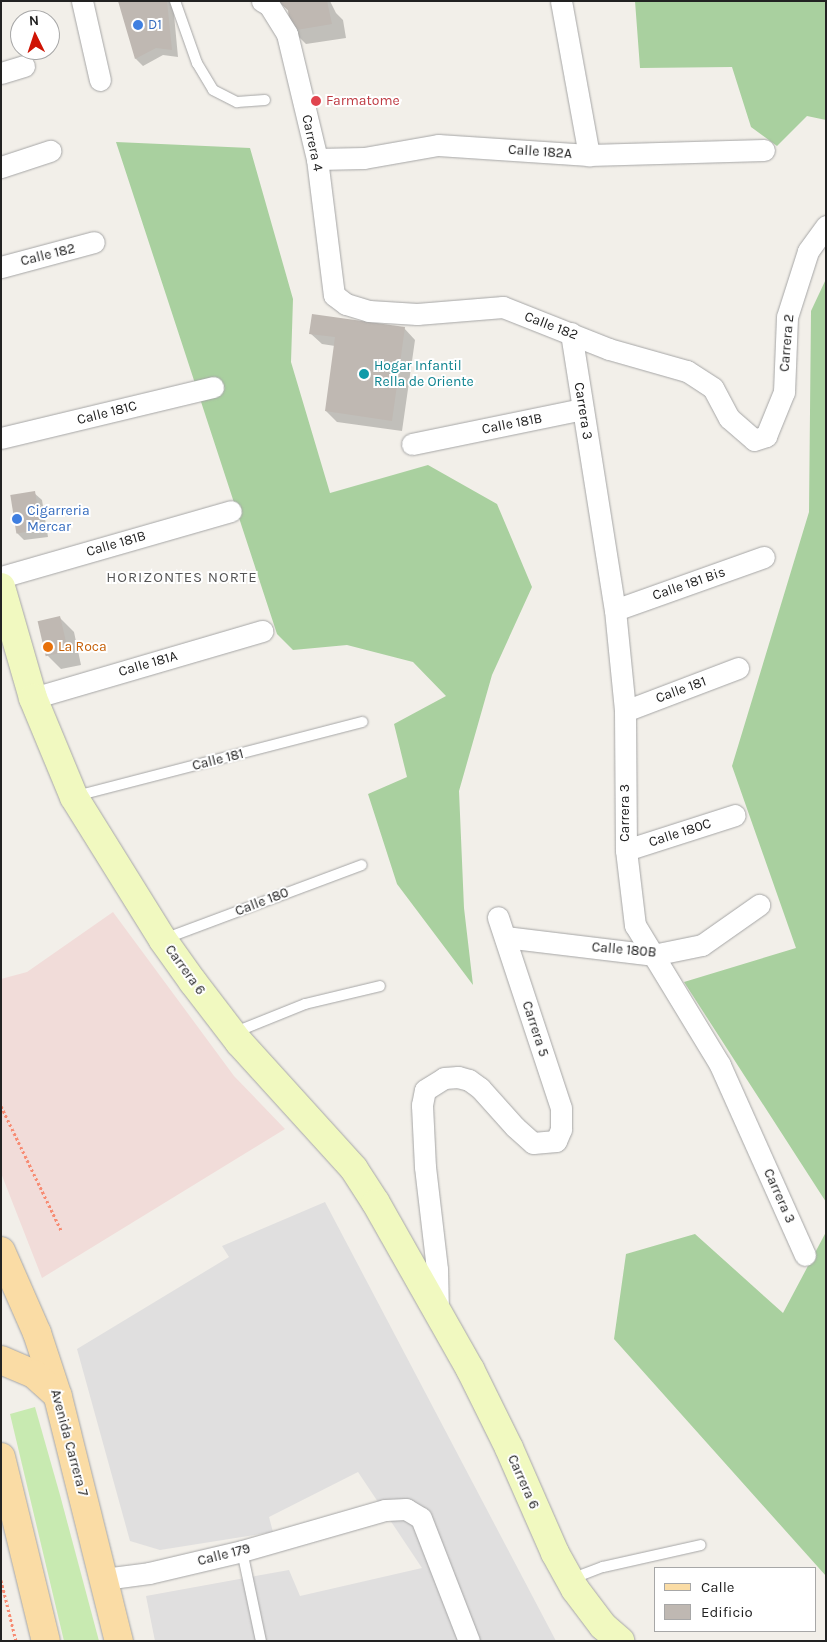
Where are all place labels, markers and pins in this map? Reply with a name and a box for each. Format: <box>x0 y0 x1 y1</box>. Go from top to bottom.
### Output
place label: D1 <box>148 17 162 33</box>
marker: D1 <box>132 19 144 31</box>
place label: Farmatome <box>326 93 400 109</box>
marker: Farmatome <box>310 95 322 107</box>
place label: Hogar Infantil Rella de Oriente <box>374 358 474 391</box>
marker: Hogar Infantil Rella de Oriente <box>358 368 370 380</box>
place label: Cigarreria Mercar <box>27 503 90 536</box>
marker: Cigarreria Mercar <box>11 513 23 525</box>
place label: La Roca <box>58 639 107 655</box>
marker: La Roca <box>42 641 54 653</box>

